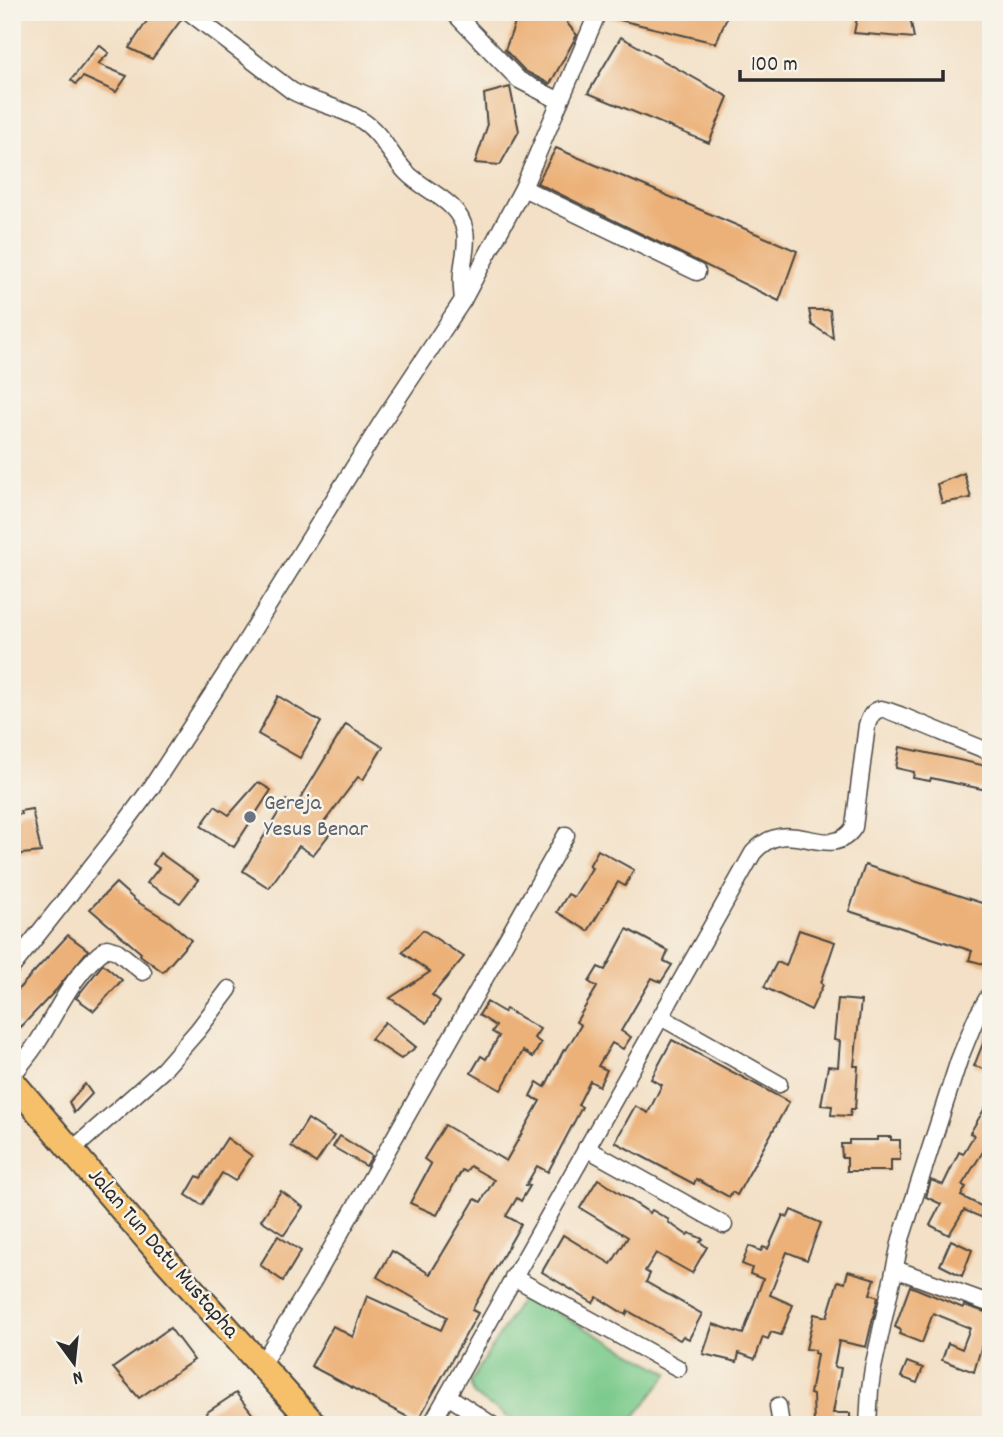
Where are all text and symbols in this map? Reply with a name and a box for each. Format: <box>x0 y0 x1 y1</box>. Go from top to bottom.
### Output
scale bar <box>740 38 944 82</box>
text: 100 m <box>751 51 798 81</box>
place label: Gereja Yesus Benar <box>264 788 369 847</box>
marker: Gereja Yesus Benar <box>242 809 258 825</box>
street label: Jalan Tun Datu Mustapha <box>78 1161 246 1348</box>
north arrow <box>38 1328 108 1398</box>
text: N <box>69 1362 86 1390</box>

